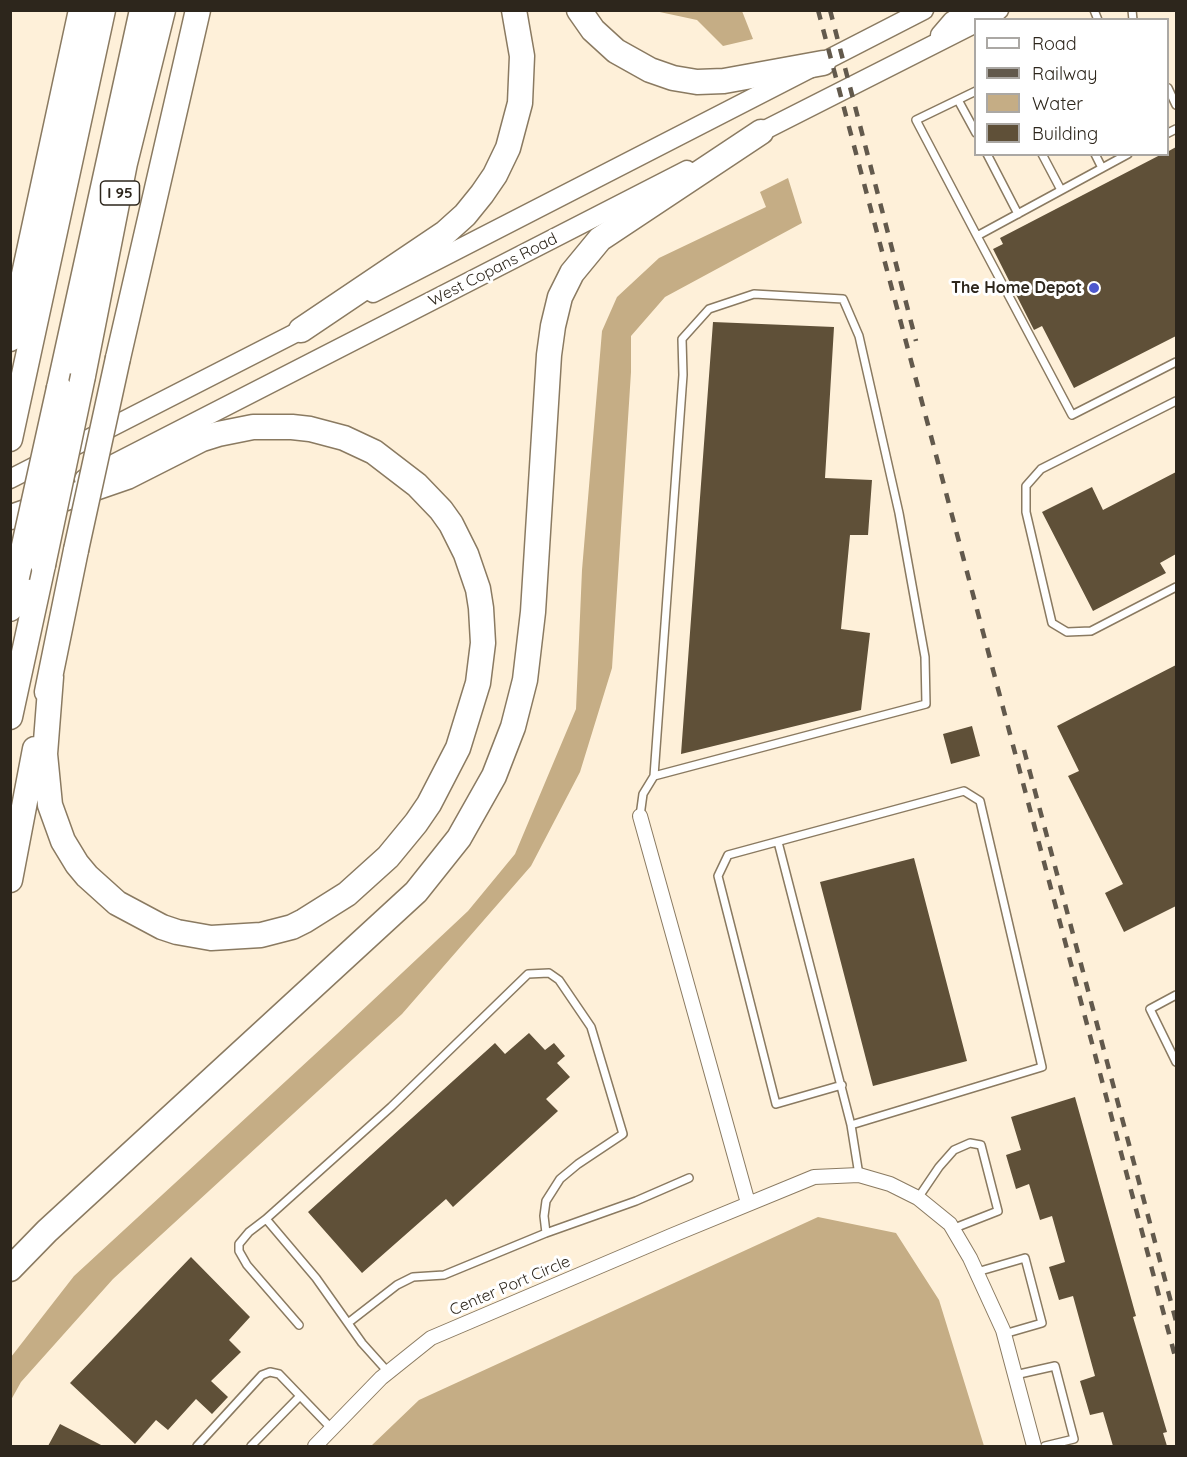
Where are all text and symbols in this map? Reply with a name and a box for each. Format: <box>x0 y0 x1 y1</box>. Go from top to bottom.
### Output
legend <box>974 18 1169 156</box>
text: Road <box>1032 32 1077 55</box>
text: Railway <box>1032 62 1098 85</box>
text: Water <box>1032 92 1083 115</box>
text: Building <box>1032 122 1098 145</box>
road number: I 95 <box>100 181 140 205</box>
street label: West Copans Road <box>425 229 561 311</box>
place label: The Home Depot <box>951 278 1082 298</box>
marker: The Home Depot <box>1087 281 1101 295</box>
street label: Center Port Circle <box>447 1252 573 1320</box>

